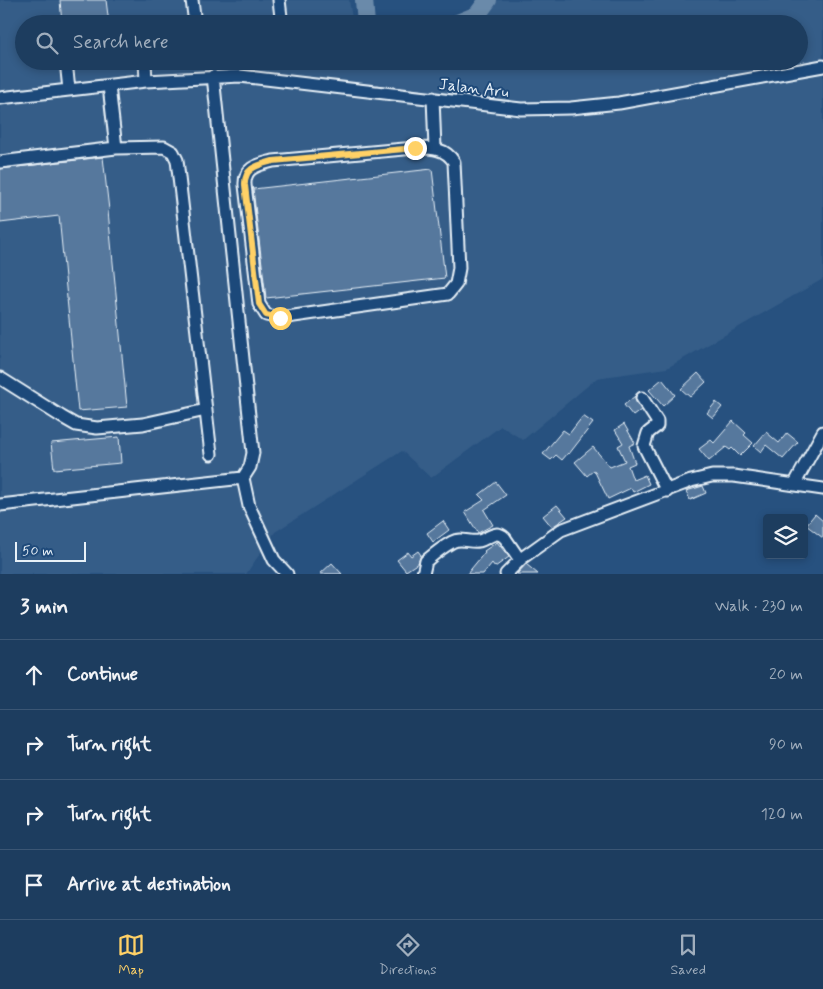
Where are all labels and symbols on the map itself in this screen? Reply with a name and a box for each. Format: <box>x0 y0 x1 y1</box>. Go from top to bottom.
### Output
street label: Jalan Aru <box>438 74 510 103</box>
route end <box>404 137 427 160</box>
route start <box>269 307 292 330</box>
scale bar <box>15 539 86 562</box>

